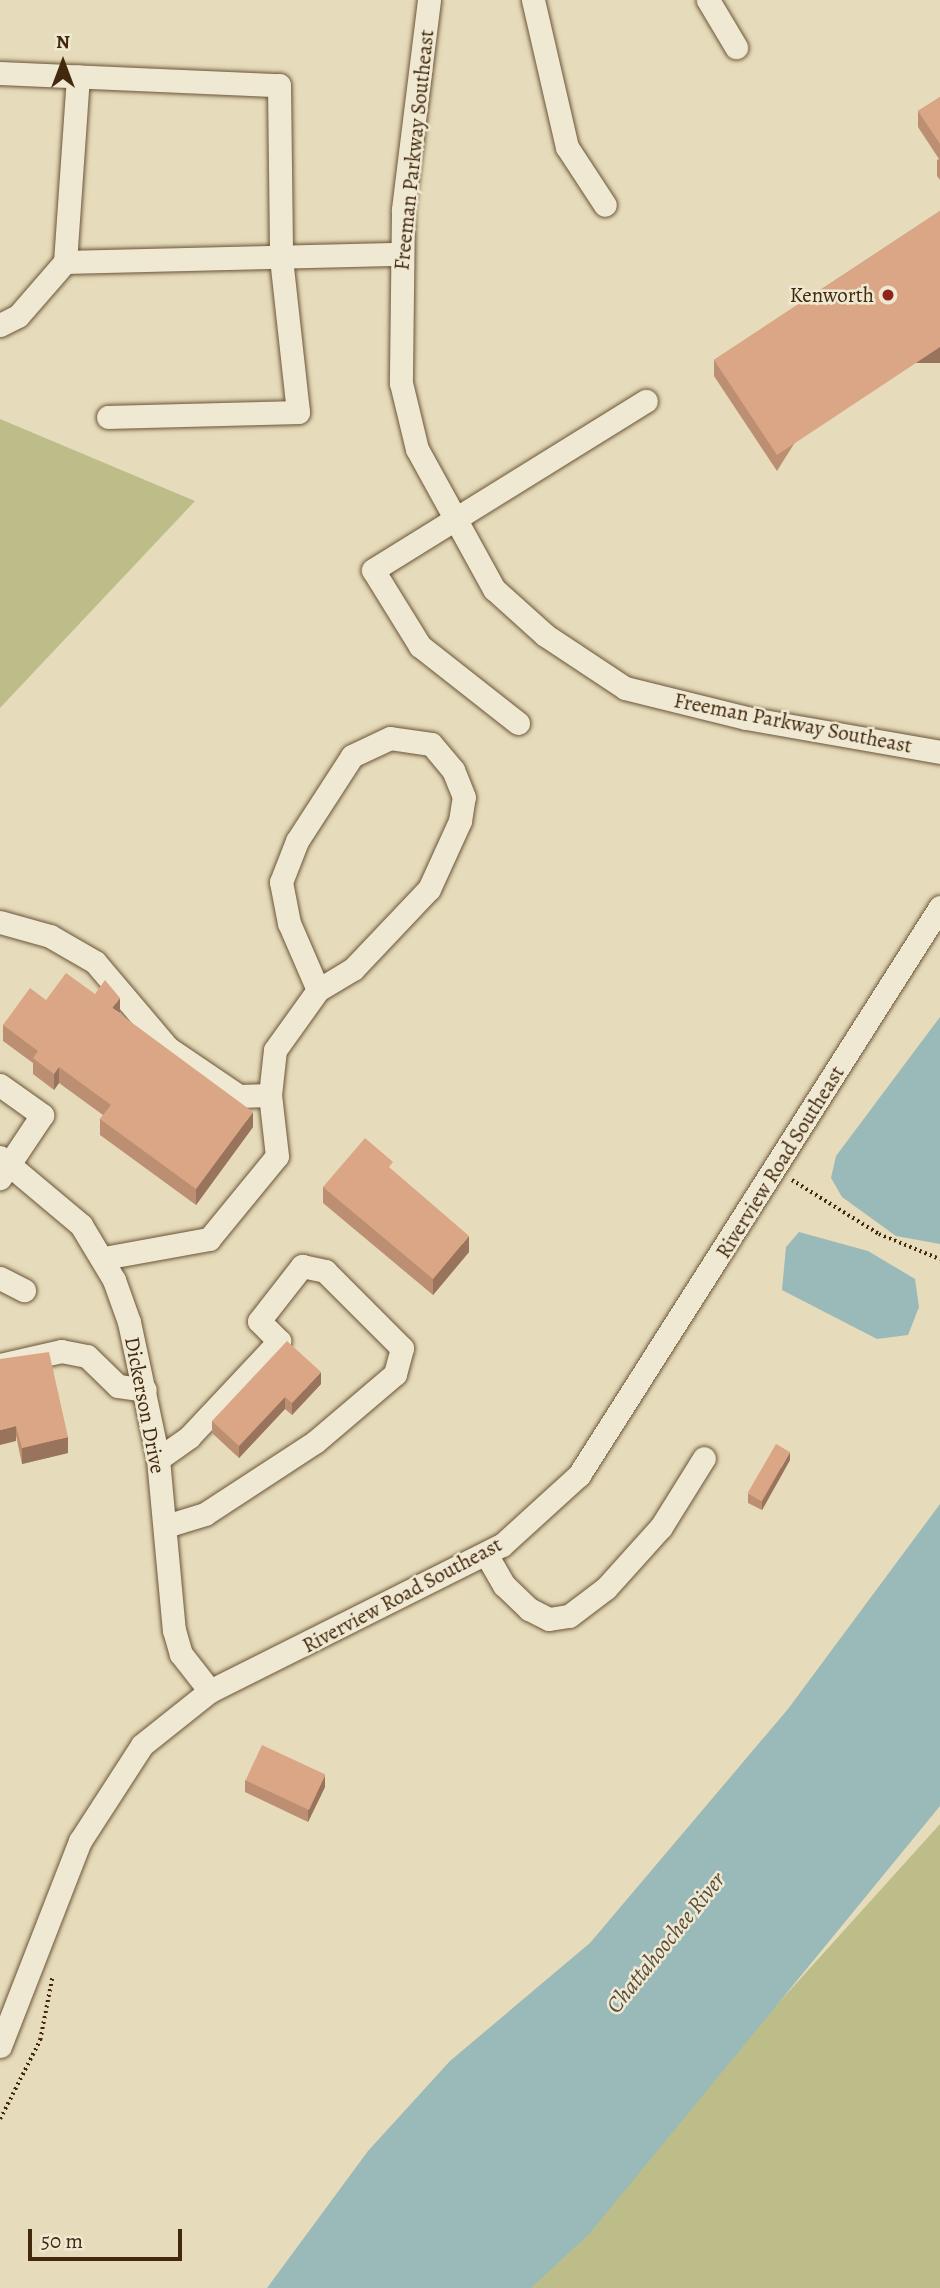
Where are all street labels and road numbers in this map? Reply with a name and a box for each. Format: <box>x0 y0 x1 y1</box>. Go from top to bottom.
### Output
street label: Freeman Parkway Southeast <box>389 28 439 272</box>
street label: Freeman Parkway Southeast <box>672 688 914 758</box>
street label: Riverview Road Southeast <box>710 1061 850 1263</box>
street label: Dickerson Drive <box>119 1334 171 1476</box>
street label: Riverview Road Southeast <box>298 1532 506 1658</box>

